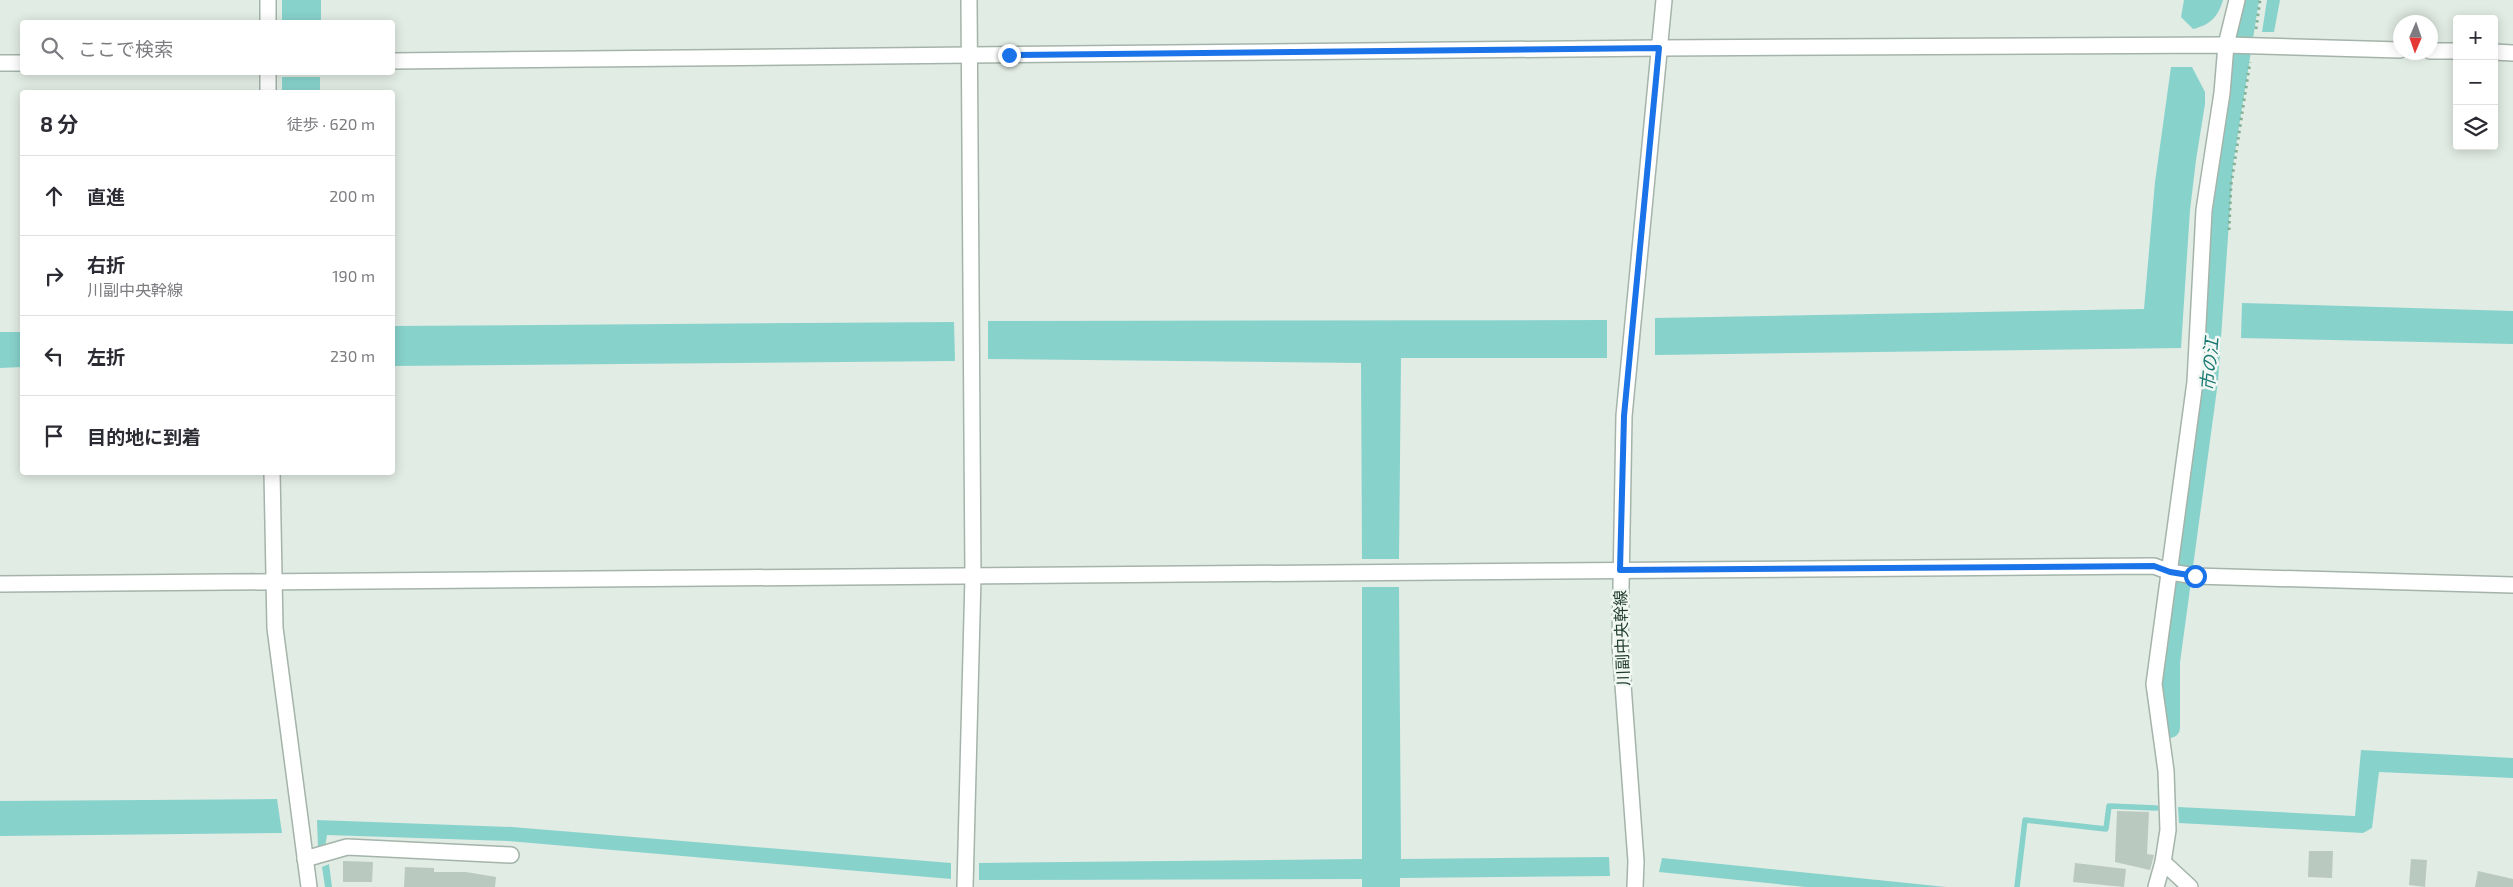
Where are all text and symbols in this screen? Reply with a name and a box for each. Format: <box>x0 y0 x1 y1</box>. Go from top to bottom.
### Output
north arrow <box>2393 15 2438 60</box>
map controls <box>2453 15 2498 150</box>
button: + <box>2453 15 2498 60</box>
search box <box>20 20 395 75</box>
icon: search <box>38 34 66 62</box>
text: ここで検索 <box>78 37 173 60</box>
route end <box>998 44 1021 67</box>
button: − <box>2453 60 2498 105</box>
button: layers <box>2453 105 2498 150</box>
text: 8 分 <box>40 111 79 136</box>
text: 徒歩 · 620 m <box>287 114 375 133</box>
icon: ahead <box>40 182 68 210</box>
text: 直進 <box>87 185 125 208</box>
text: 200 m <box>329 186 375 205</box>
text: 右折 <box>87 253 125 276</box>
icon: right <box>40 262 68 290</box>
text: 190 m <box>332 266 375 285</box>
text: 川副中央幹線 <box>87 280 183 299</box>
water label: 市の江 <box>2196 334 2222 392</box>
icon: left <box>40 342 68 370</box>
text: 左折 <box>87 345 125 368</box>
text: 230 m <box>330 346 375 365</box>
icon: arrive <box>40 422 68 450</box>
text: 目的地に到着 <box>87 425 201 448</box>
route start <box>2184 565 2207 588</box>
street label: 川副中央幹線 <box>1610 590 1632 686</box>

